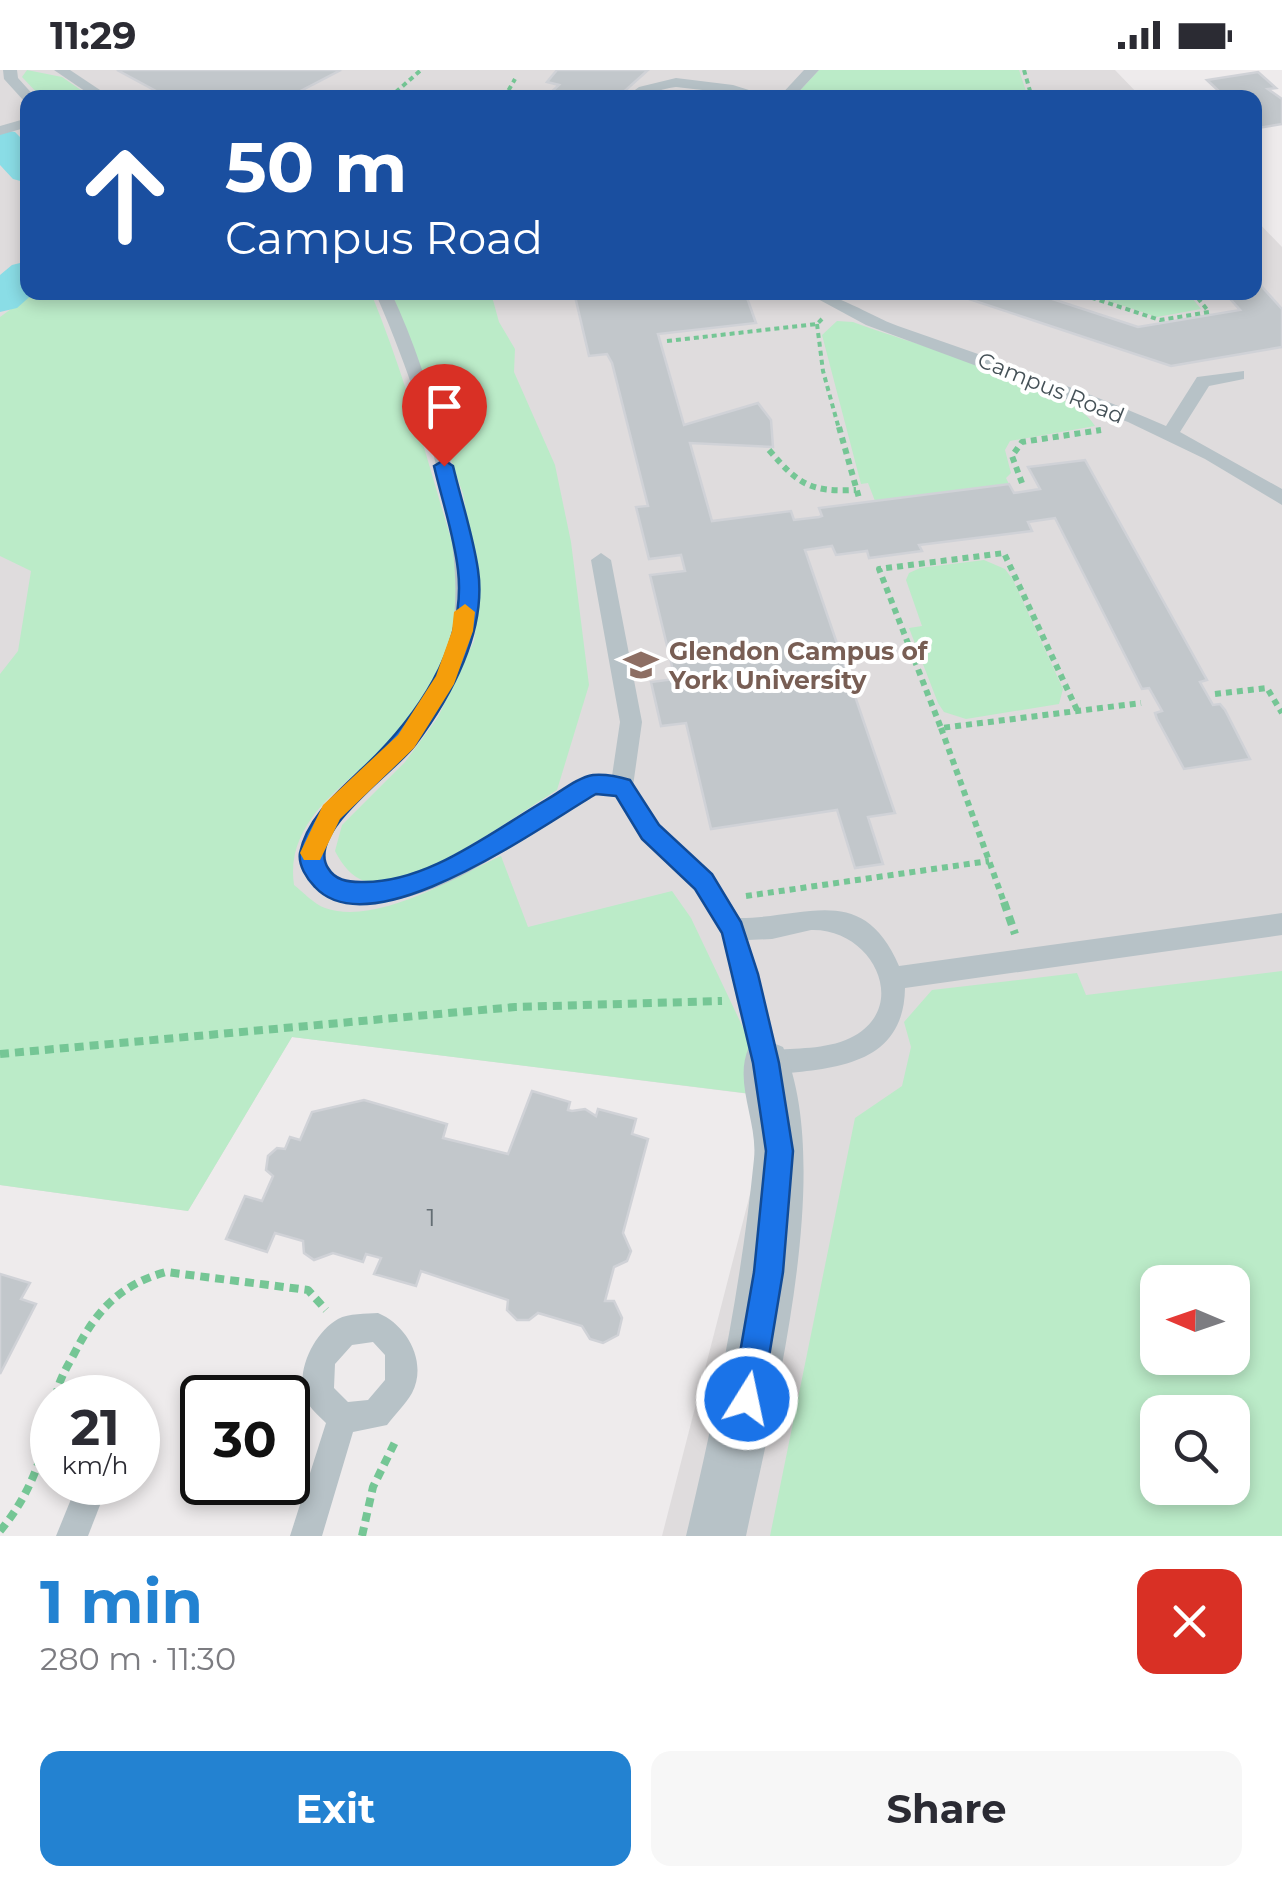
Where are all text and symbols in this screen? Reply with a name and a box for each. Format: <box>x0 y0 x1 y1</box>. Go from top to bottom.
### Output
text: 11:29 <box>50 12 136 59</box>
text: 50 m <box>225 124 407 210</box>
icon: ahead <box>60 130 190 260</box>
text: Campus Road <box>225 210 543 265</box>
street label: Campus Road <box>974 346 1128 430</box>
pin <box>402 364 487 467</box>
icon: arrive <box>417 379 472 434</box>
place label: Glendon Campus of York University <box>668 636 929 695</box>
school or university icon: Glendon Campus of York University <box>622 646 660 684</box>
house number: 1 <box>426 1202 436 1232</box>
north arrow <box>1140 1265 1250 1375</box>
map controls <box>1140 1265 1250 1505</box>
position arrow <box>695 1347 799 1451</box>
speed limit sign: 30 <box>180 1375 310 1505</box>
button: search <box>1140 1395 1250 1505</box>
text: 21 <box>70 1397 120 1458</box>
text: km/h <box>62 1450 128 1480</box>
text: 1 min <box>40 1565 203 1638</box>
button: close <box>1137 1569 1242 1674</box>
text: 280 m · 11:30 <box>40 1639 236 1678</box>
button: Exit <box>40 1751 631 1866</box>
button: Share <box>651 1751 1242 1866</box>

